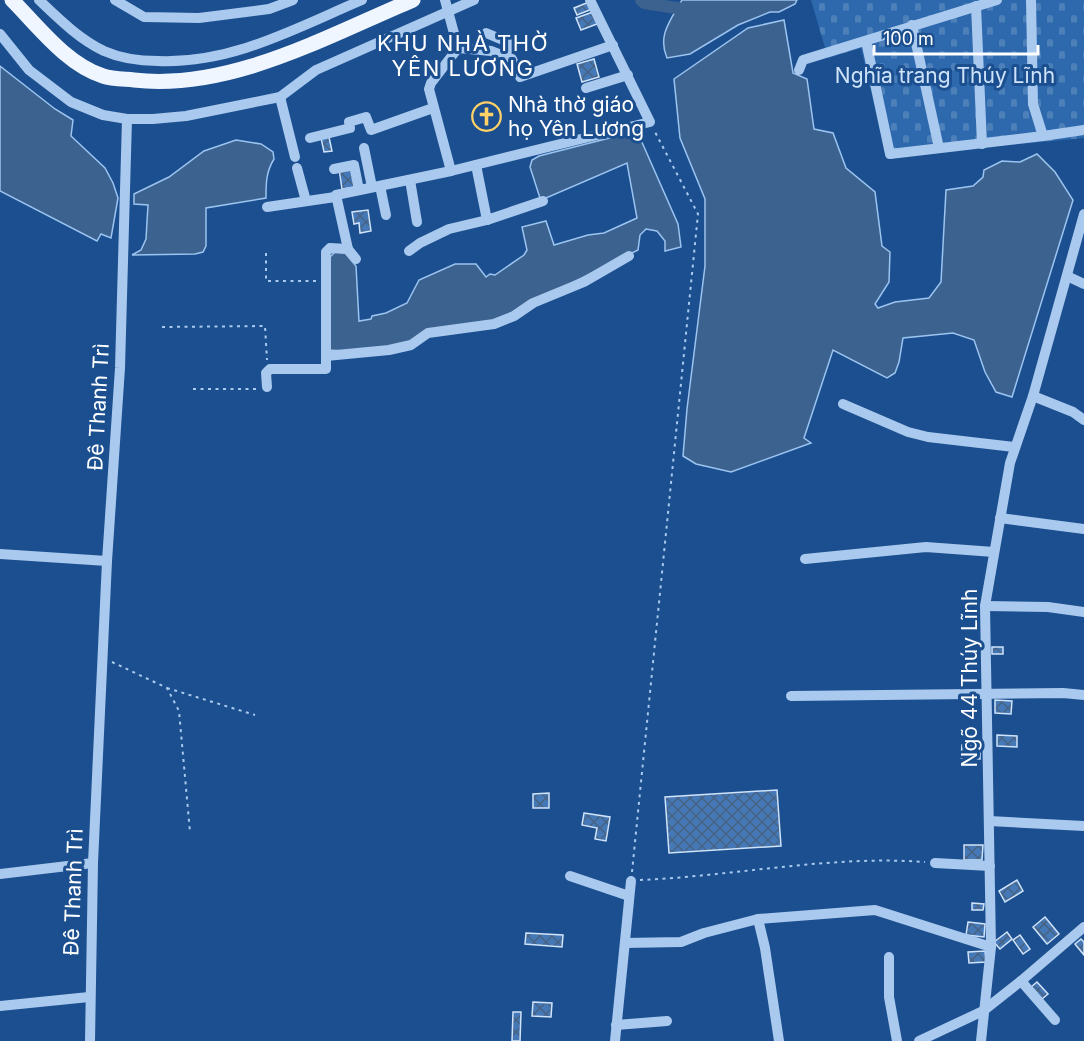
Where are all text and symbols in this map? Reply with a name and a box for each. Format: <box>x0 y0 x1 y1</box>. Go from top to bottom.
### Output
scale bar <box>874 18 1038 56</box>
text: 100 m <box>883 28 934 49</box>
district label: KHU NHÀ THỜ YÊN LƯƠNG <box>377 30 549 81</box>
park label: Nghĩa trang Thúy Lĩnh <box>835 63 1055 88</box>
place label: Nhà thờ giáo họ Yên Lương <box>508 92 644 141</box>
church icon: Nhà thờ giáo họ Yên Lương <box>471 100 503 132</box>
street label: Đê Thanh Trì <box>82 343 114 471</box>
street label: Ngõ 44 Thúy Lĩnh <box>957 589 982 767</box>
street label: Đê Thanh Trì <box>58 828 88 956</box>

